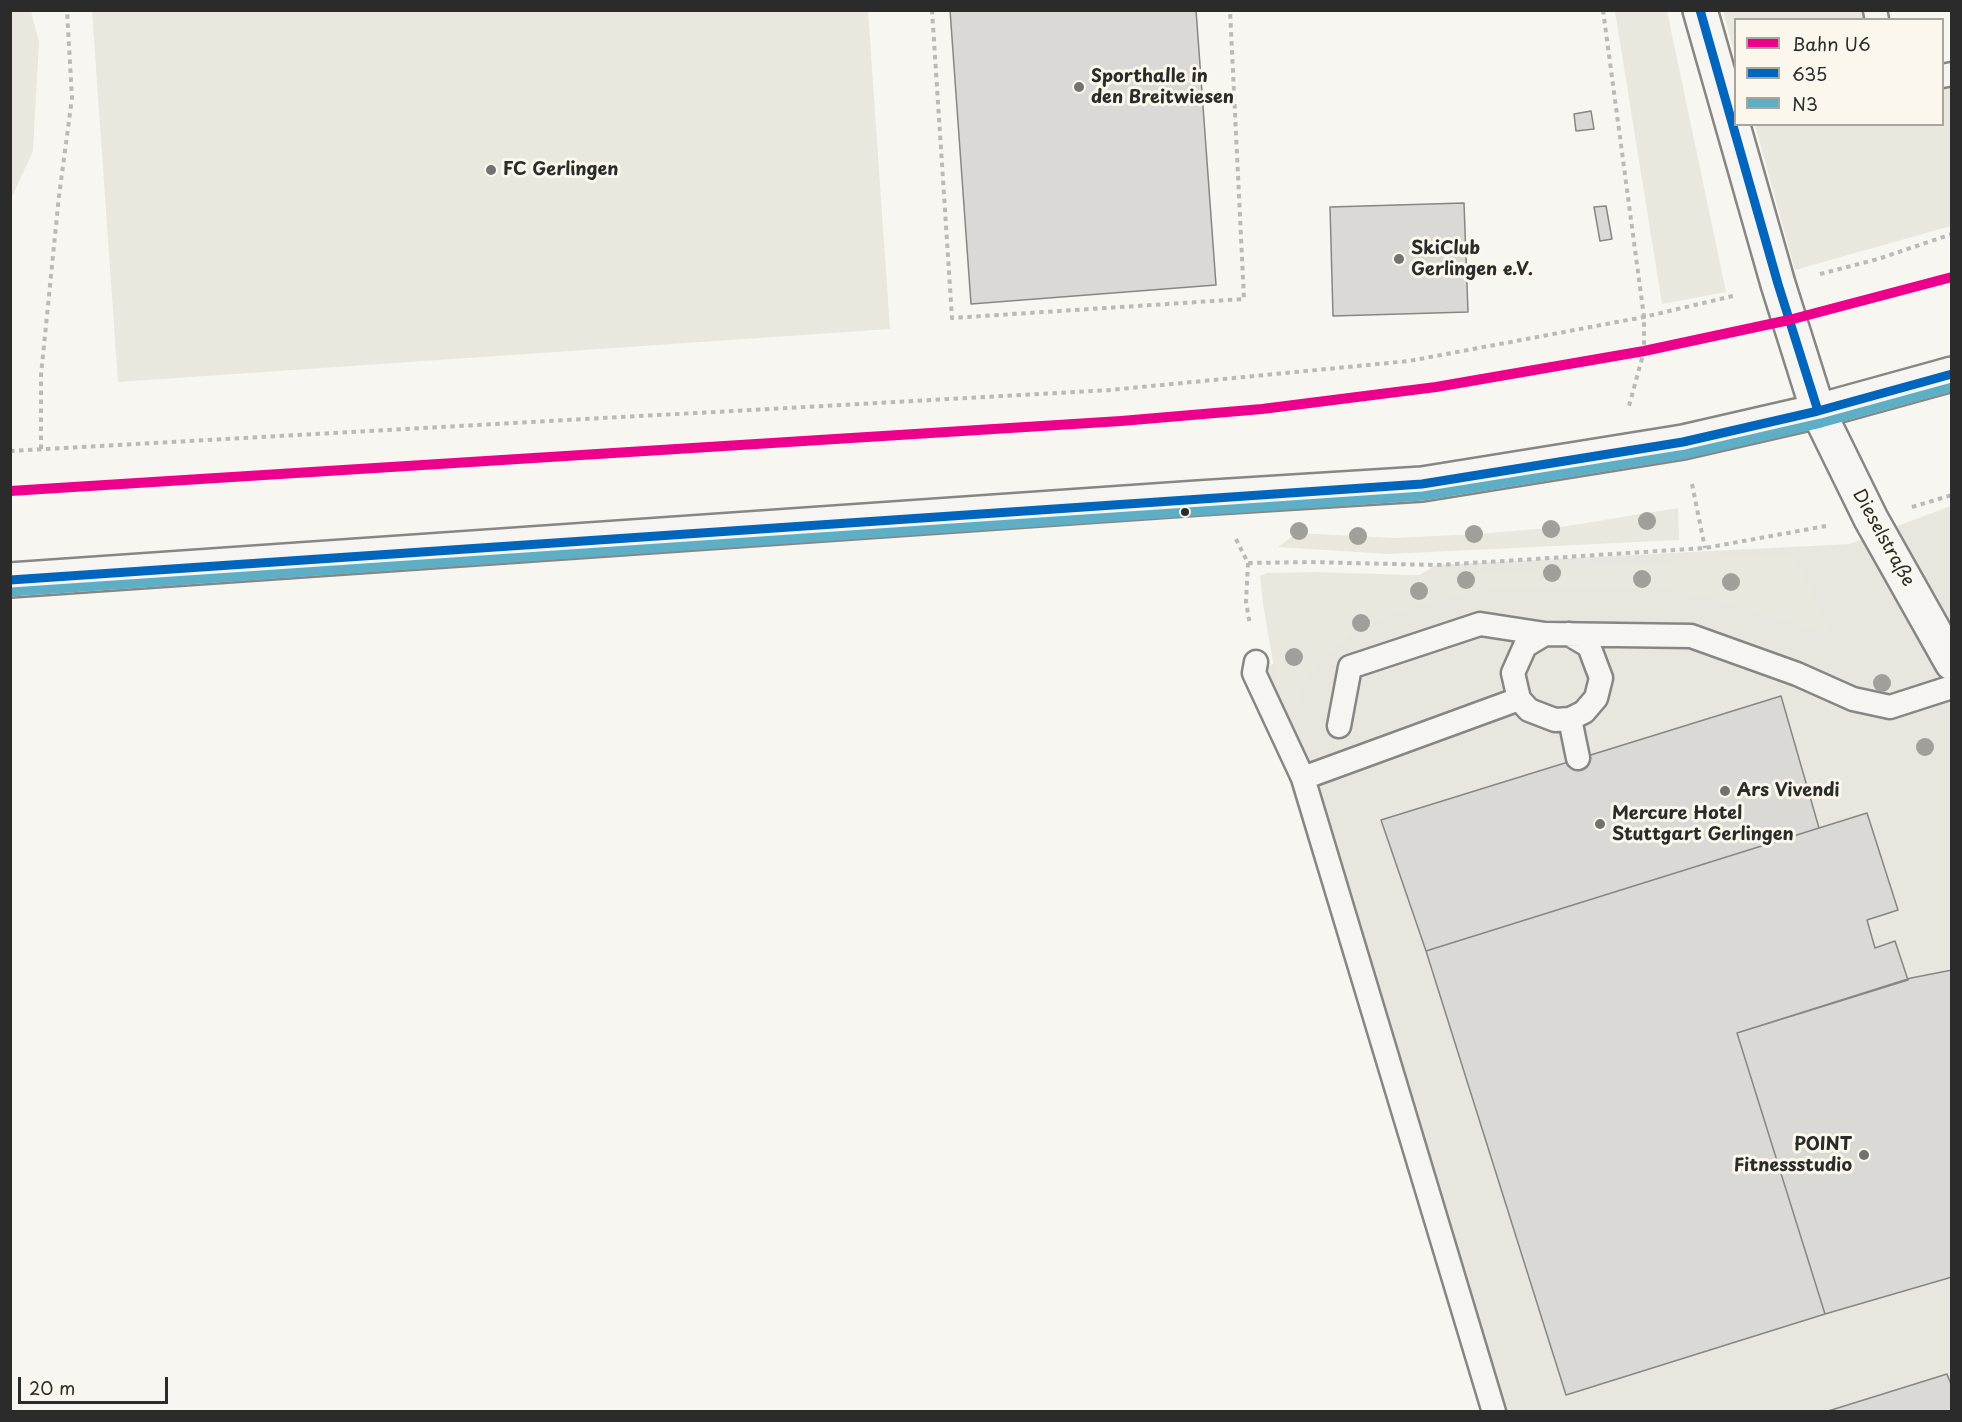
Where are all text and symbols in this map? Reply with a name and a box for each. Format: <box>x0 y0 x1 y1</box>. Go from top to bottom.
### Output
legend <box>1734 18 1944 126</box>
text: Bahn U6 <box>1792 30 1871 57</box>
text: 635 <box>1792 60 1827 87</box>
place label: Sporthalle in den Breitwiesen <box>1091 66 1234 109</box>
marker: Sporthalle in den Breitwiesen <box>1072 80 1086 94</box>
text: N3 <box>1792 90 1818 117</box>
place label: FC Gerlingen <box>503 159 618 181</box>
marker: FC Gerlingen <box>484 163 498 177</box>
place label: SkiClub Gerlingen e.V. <box>1411 238 1533 280</box>
marker: SkiClub Gerlingen e.V. <box>1392 252 1406 266</box>
street label: Dieselstraße <box>1847 486 1919 590</box>
unlabelled marker <box>1179 506 1191 518</box>
place label: Ars Vivendi <box>1737 780 1840 802</box>
marker: Ars Vivendi <box>1718 784 1732 798</box>
place label: Mercure Hotel Stuttgart Gerlingen <box>1612 803 1794 846</box>
marker: Mercure Hotel Stuttgart Gerlingen <box>1593 817 1607 831</box>
place label: POINT Fitnessstudio <box>1734 1134 1852 1176</box>
marker: POINT Fitnessstudio <box>1857 1148 1871 1162</box>
scale bar <box>21 1365 171 1403</box>
text: 20 m <box>29 1374 75 1401</box>

